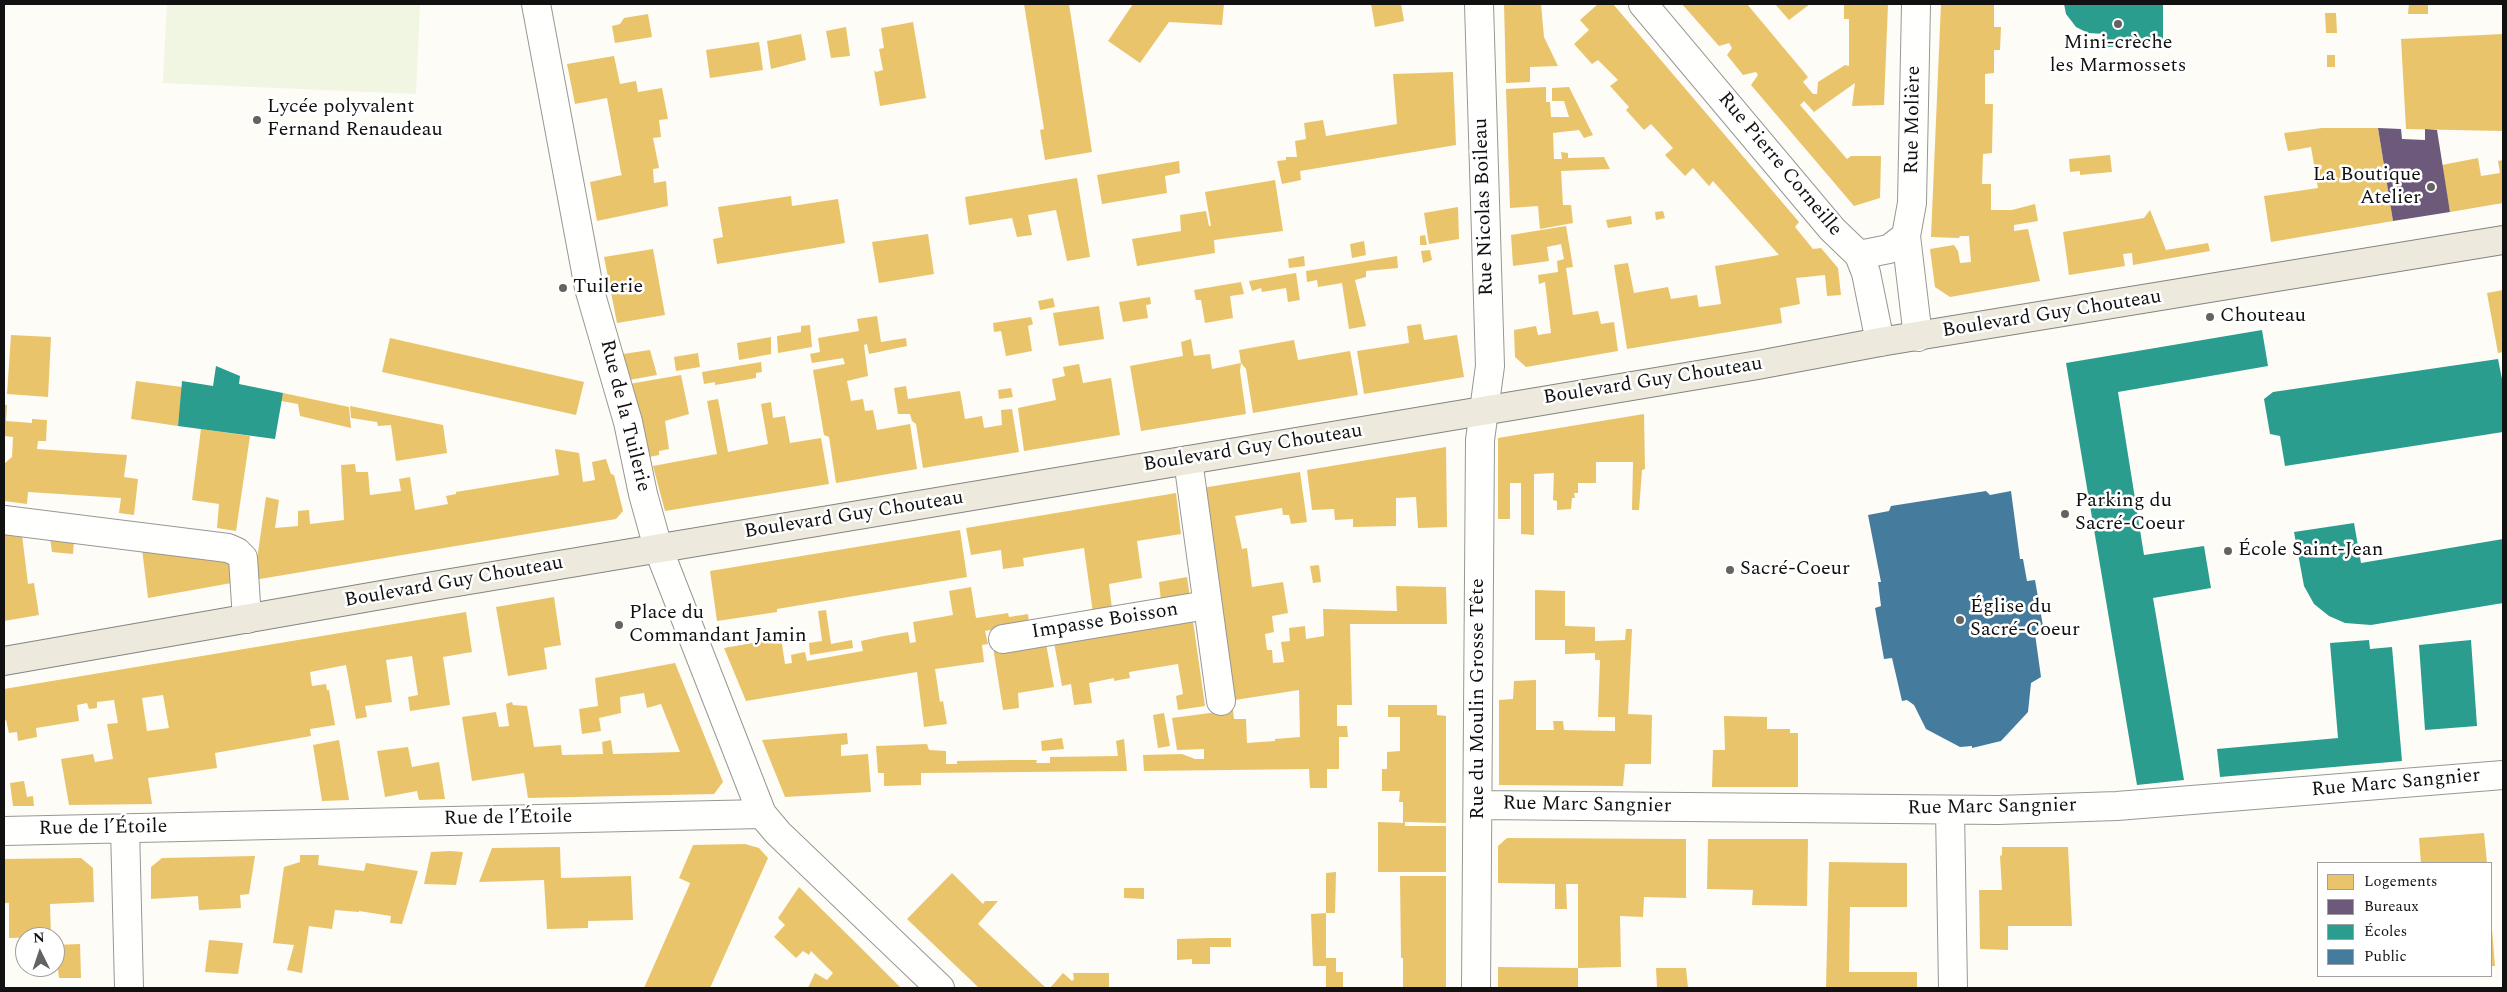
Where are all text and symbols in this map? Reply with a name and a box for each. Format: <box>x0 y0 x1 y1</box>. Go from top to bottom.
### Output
marker: Mini-crèche les Marmossets <box>2112 18 2124 30</box>
place label: Mini-crèche les Marmossets <box>2050 32 2186 79</box>
street label: Rue Molière <box>1901 66 1927 174</box>
street label: Rue Pierre Corneille <box>1712 88 1846 242</box>
place label: Lycée polyvalent Fernand Renaudeau <box>267 96 443 143</box>
marker: Lycée polyvalent Fernand Renaudeau <box>251 114 263 126</box>
street label: Rue Nicolas Boileau <box>1470 118 1500 296</box>
place label: La Boutique Atelier <box>2313 164 2421 211</box>
marker: La Boutique Atelier <box>2425 181 2437 193</box>
place label: Tuilerie <box>573 276 643 300</box>
marker: Tuilerie <box>557 282 569 294</box>
street label: Boulevard Guy Chouteau <box>1941 286 2163 344</box>
place label: Chouteau <box>2220 305 2306 329</box>
marker: Chouteau <box>2204 311 2216 323</box>
street label: Rue de la Tuilerie <box>594 337 654 495</box>
street label: Boulevard Guy Chouteau <box>1542 353 1764 411</box>
street label: Boulevard Guy Chouteau <box>1142 420 1364 478</box>
street label: Boulevard Guy Chouteau <box>743 487 965 545</box>
place label: Parking du Sacré-Coeur <box>2075 490 2185 537</box>
marker: Parking du Sacré-Coeur <box>2059 508 2071 520</box>
place label: École Saint-Jean <box>2238 539 2383 563</box>
marker: École Saint-Jean <box>2222 545 2234 557</box>
street label: Boulevard Guy Chouteau <box>343 552 565 614</box>
place label: Sacré-Coeur <box>1740 558 1850 582</box>
marker: Sacré-Coeur <box>1724 564 1736 576</box>
street label: Rue du Moulin Grosse Tête <box>1467 578 1491 820</box>
place label: Église du Sacré-Coeur <box>1970 596 2080 643</box>
street label: Impasse Boisson <box>1030 599 1180 645</box>
place label: Place du Commandant Jamin <box>629 602 807 649</box>
marker: Église du Sacré-Coeur <box>1954 614 1966 626</box>
marker: Place du Commandant Jamin <box>613 619 625 631</box>
street label: Rue Marc Sangnier <box>2311 765 2481 803</box>
street label: Rue Marc Sangnier <box>1502 793 1672 819</box>
street label: Rue Marc Sangnier <box>1907 795 2077 821</box>
street label: Rue de l’Étoile <box>444 806 572 832</box>
street label: Rue de l’Étoile <box>39 816 167 842</box>
legend <box>2317 862 2492 977</box>
text: Logements <box>2364 870 2438 893</box>
text: Bureaux <box>2364 895 2419 918</box>
text: Écoles <box>2364 920 2407 943</box>
north arrow <box>15 927 65 977</box>
text: N <box>33 927 45 948</box>
text: Public <box>2364 945 2407 968</box>

